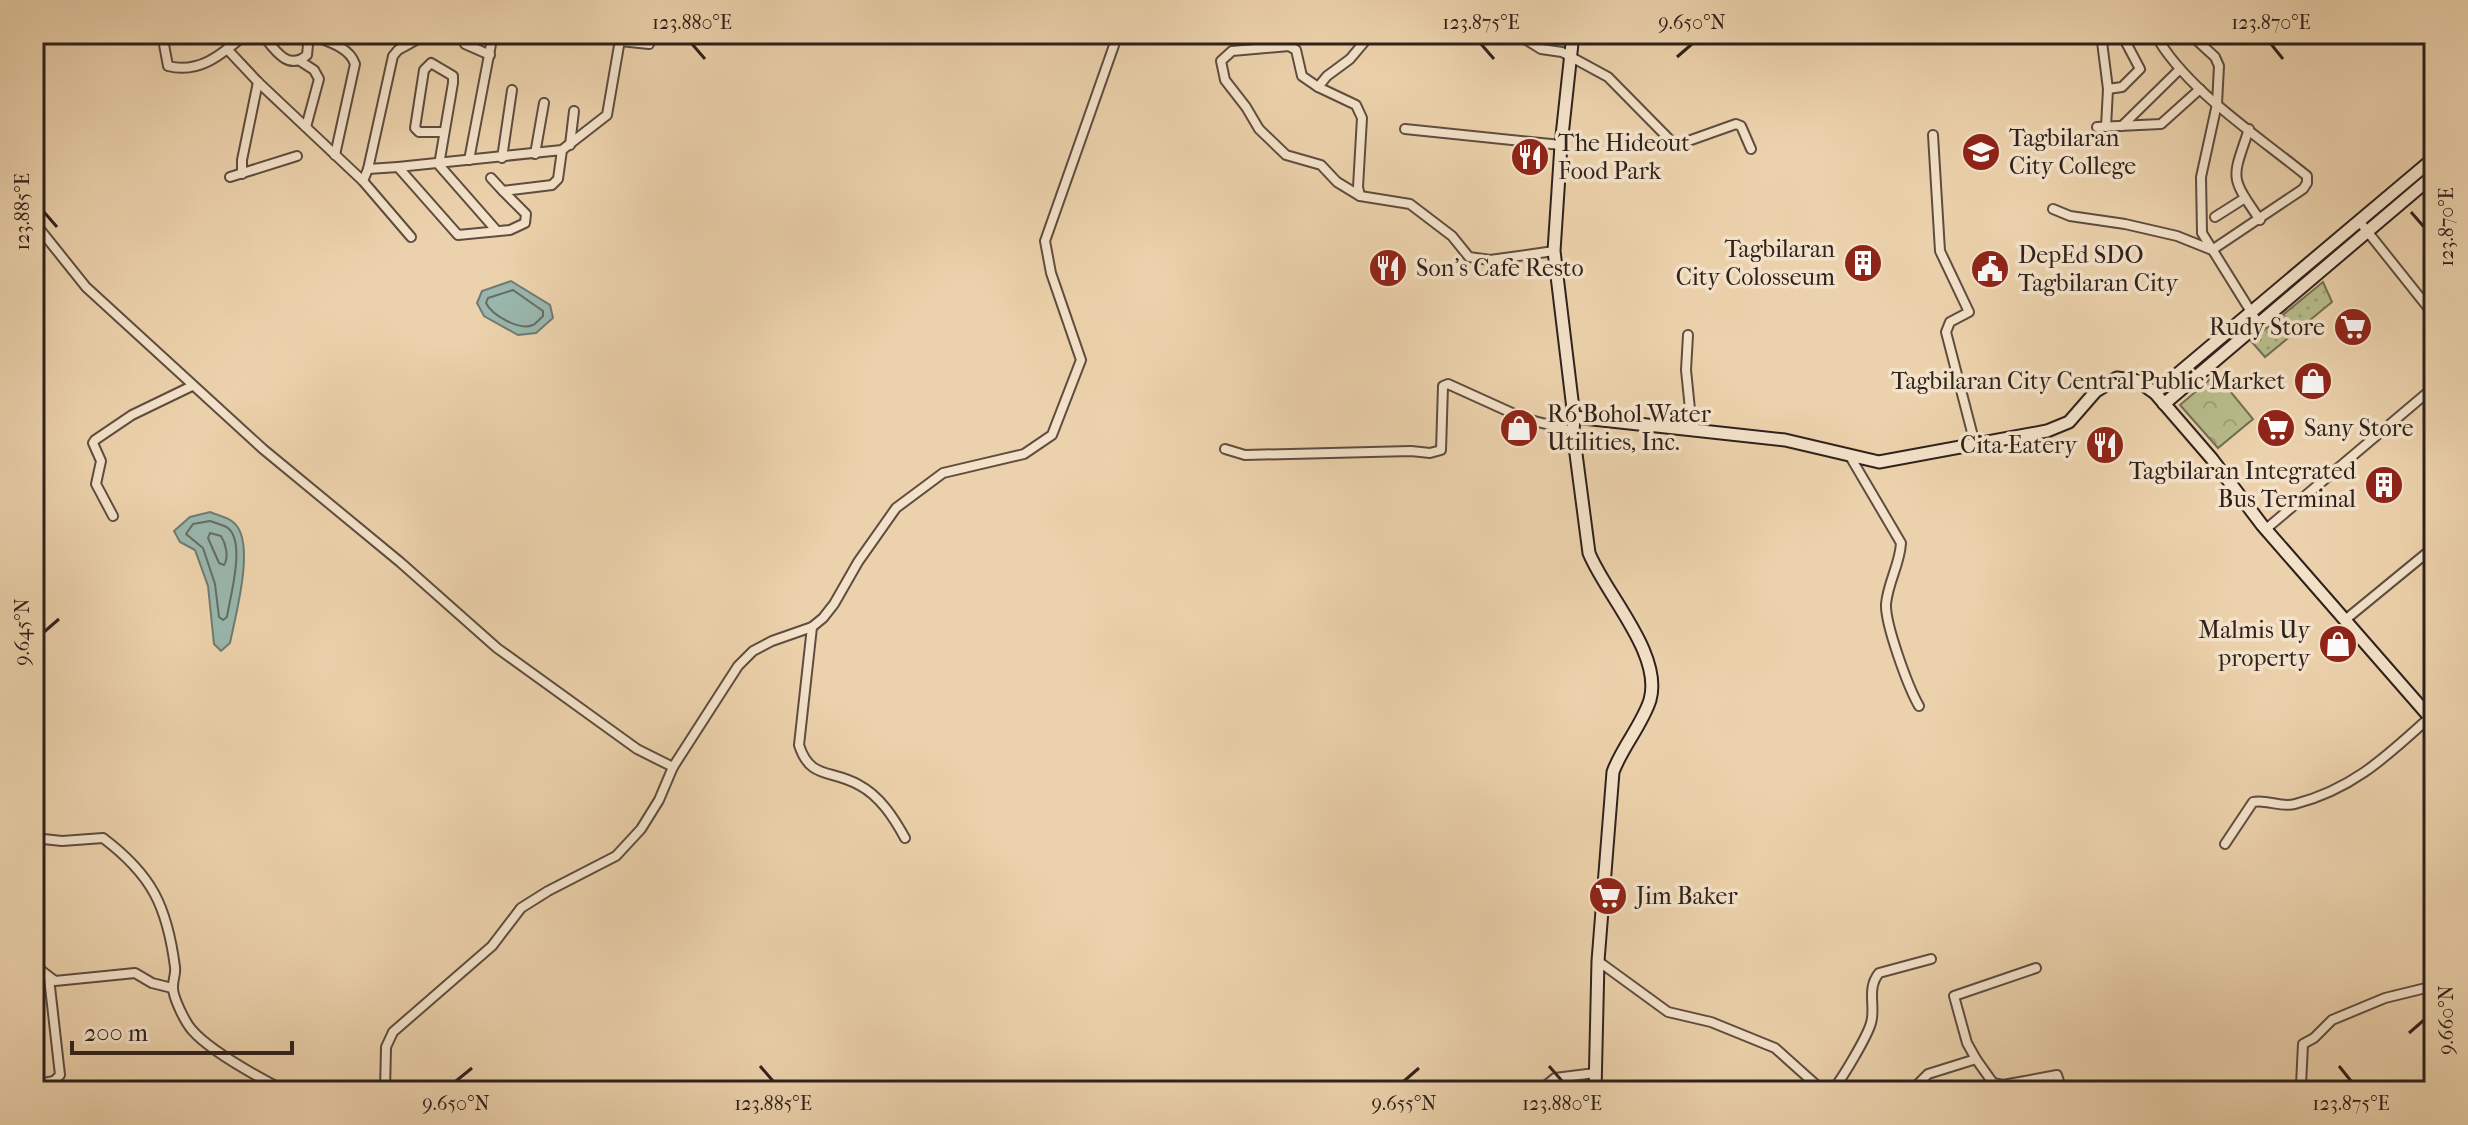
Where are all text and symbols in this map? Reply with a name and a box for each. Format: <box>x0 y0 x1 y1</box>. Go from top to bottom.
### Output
text: 123.880°E <box>652 11 732 34</box>
text: 123.875°E <box>1442 11 1520 34</box>
text: 9.650°N <box>1658 11 1726 34</box>
text: 123.870°E <box>2231 11 2311 34</box>
place label: Tagbilaran City College <box>2009 124 2136 180</box>
place label: The Hideout Food Park <box>1558 129 1690 185</box>
school or university icon: Tagbilaran City College <box>1960 131 2002 173</box>
restaurant icon: The Hideout Food Park <box>1509 136 1551 178</box>
text: 123.885°E <box>11 173 34 251</box>
text: 123.870°E <box>2435 187 2458 267</box>
place label: Tagbilaran City Colosseum <box>1676 235 1835 291</box>
place label: DepEd SDO Tagbilaran City <box>2018 241 2179 297</box>
building icon: Tagbilaran City Colosseum <box>1842 242 1884 284</box>
restaurant icon: Son's Cafe Resto <box>1367 247 1409 289</box>
public building icon: DepEd SDO Tagbilaran City <box>1969 248 2011 290</box>
place label: Son's Cafe Resto <box>1416 254 1584 282</box>
supermarket icon: Rudy Store <box>2332 306 2374 348</box>
place label: Rudy Store <box>2209 313 2325 341</box>
shop icon: Tagbilaran City Central Public Market <box>2292 360 2334 402</box>
place label: Tagbilaran City Central Public Market <box>1891 367 2285 395</box>
place label: R6 Bohol Water Utilities, Inc. <box>1547 400 1712 456</box>
shop icon: R6 Bohol Water Utilities, Inc. <box>1498 407 1540 449</box>
supermarket icon: Sany Store <box>2255 407 2297 449</box>
place label: Sany Store <box>2304 414 2414 442</box>
restaurant icon: Cita Eatery <box>2084 424 2126 466</box>
place label: Cita Eatery <box>1960 431 2078 459</box>
place label: Tagbilaran Integrated Bus Terminal <box>2129 457 2357 513</box>
building icon: Tagbilaran Integrated Bus Terminal <box>2363 464 2405 506</box>
text: 9.645°N <box>11 598 34 666</box>
place label: Malmis Uy property <box>2198 616 2311 672</box>
shop icon: Malmis Uy property <box>2317 623 2359 665</box>
supermarket icon: Jim Baker <box>1587 875 1629 917</box>
place label: Jim Baker <box>1634 882 1738 910</box>
text: 9.660°N <box>2435 985 2458 1055</box>
scale bar <box>72 1005 292 1055</box>
text: 200 m <box>84 1019 148 1047</box>
text: 9.650°N <box>422 1092 490 1115</box>
text: 123.885°E <box>734 1092 812 1115</box>
text: 9.655°N <box>1372 1092 1436 1115</box>
text: 123.880°E <box>1522 1092 1602 1115</box>
text: 123.875°E <box>2312 1092 2390 1115</box>

